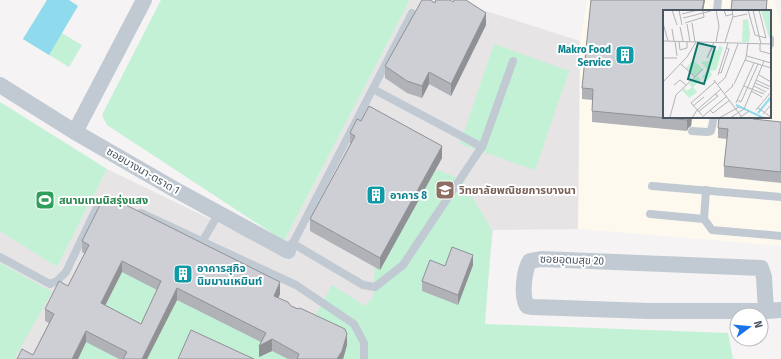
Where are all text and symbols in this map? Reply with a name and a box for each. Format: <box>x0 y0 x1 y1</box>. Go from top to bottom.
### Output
inset map <box>663 10 771 118</box>
place label: Makro Food Service <box>558 43 611 69</box>
building icon: Makro Food Service <box>614 44 636 66</box>
street label: ซอยบางนา-ตราด 1 <box>104 145 182 197</box>
school or university icon: วิทยาลัยพณิชยการบางนา <box>434 179 456 201</box>
building icon: อาคาร 8 <box>365 184 387 206</box>
place label: วิทยาลัยพณิชยการบางนา <box>459 184 576 197</box>
sports icon: สนามเทนนิสรุ่งแสง <box>34 189 56 211</box>
place label: อาคาร 8 <box>390 189 427 202</box>
place label: สนามเทนนิสรุ่งแสง <box>59 194 148 207</box>
street label: ซอยอุดมสุข 20 <box>540 252 605 268</box>
place label: อาคารสุกิจ นิมมานเหมินท์ <box>197 262 262 288</box>
building icon: อาคารสุกิจ นิมมานเหมินท์ <box>172 263 194 285</box>
north arrow <box>729 307 769 347</box>
text: N <box>751 319 765 329</box>

